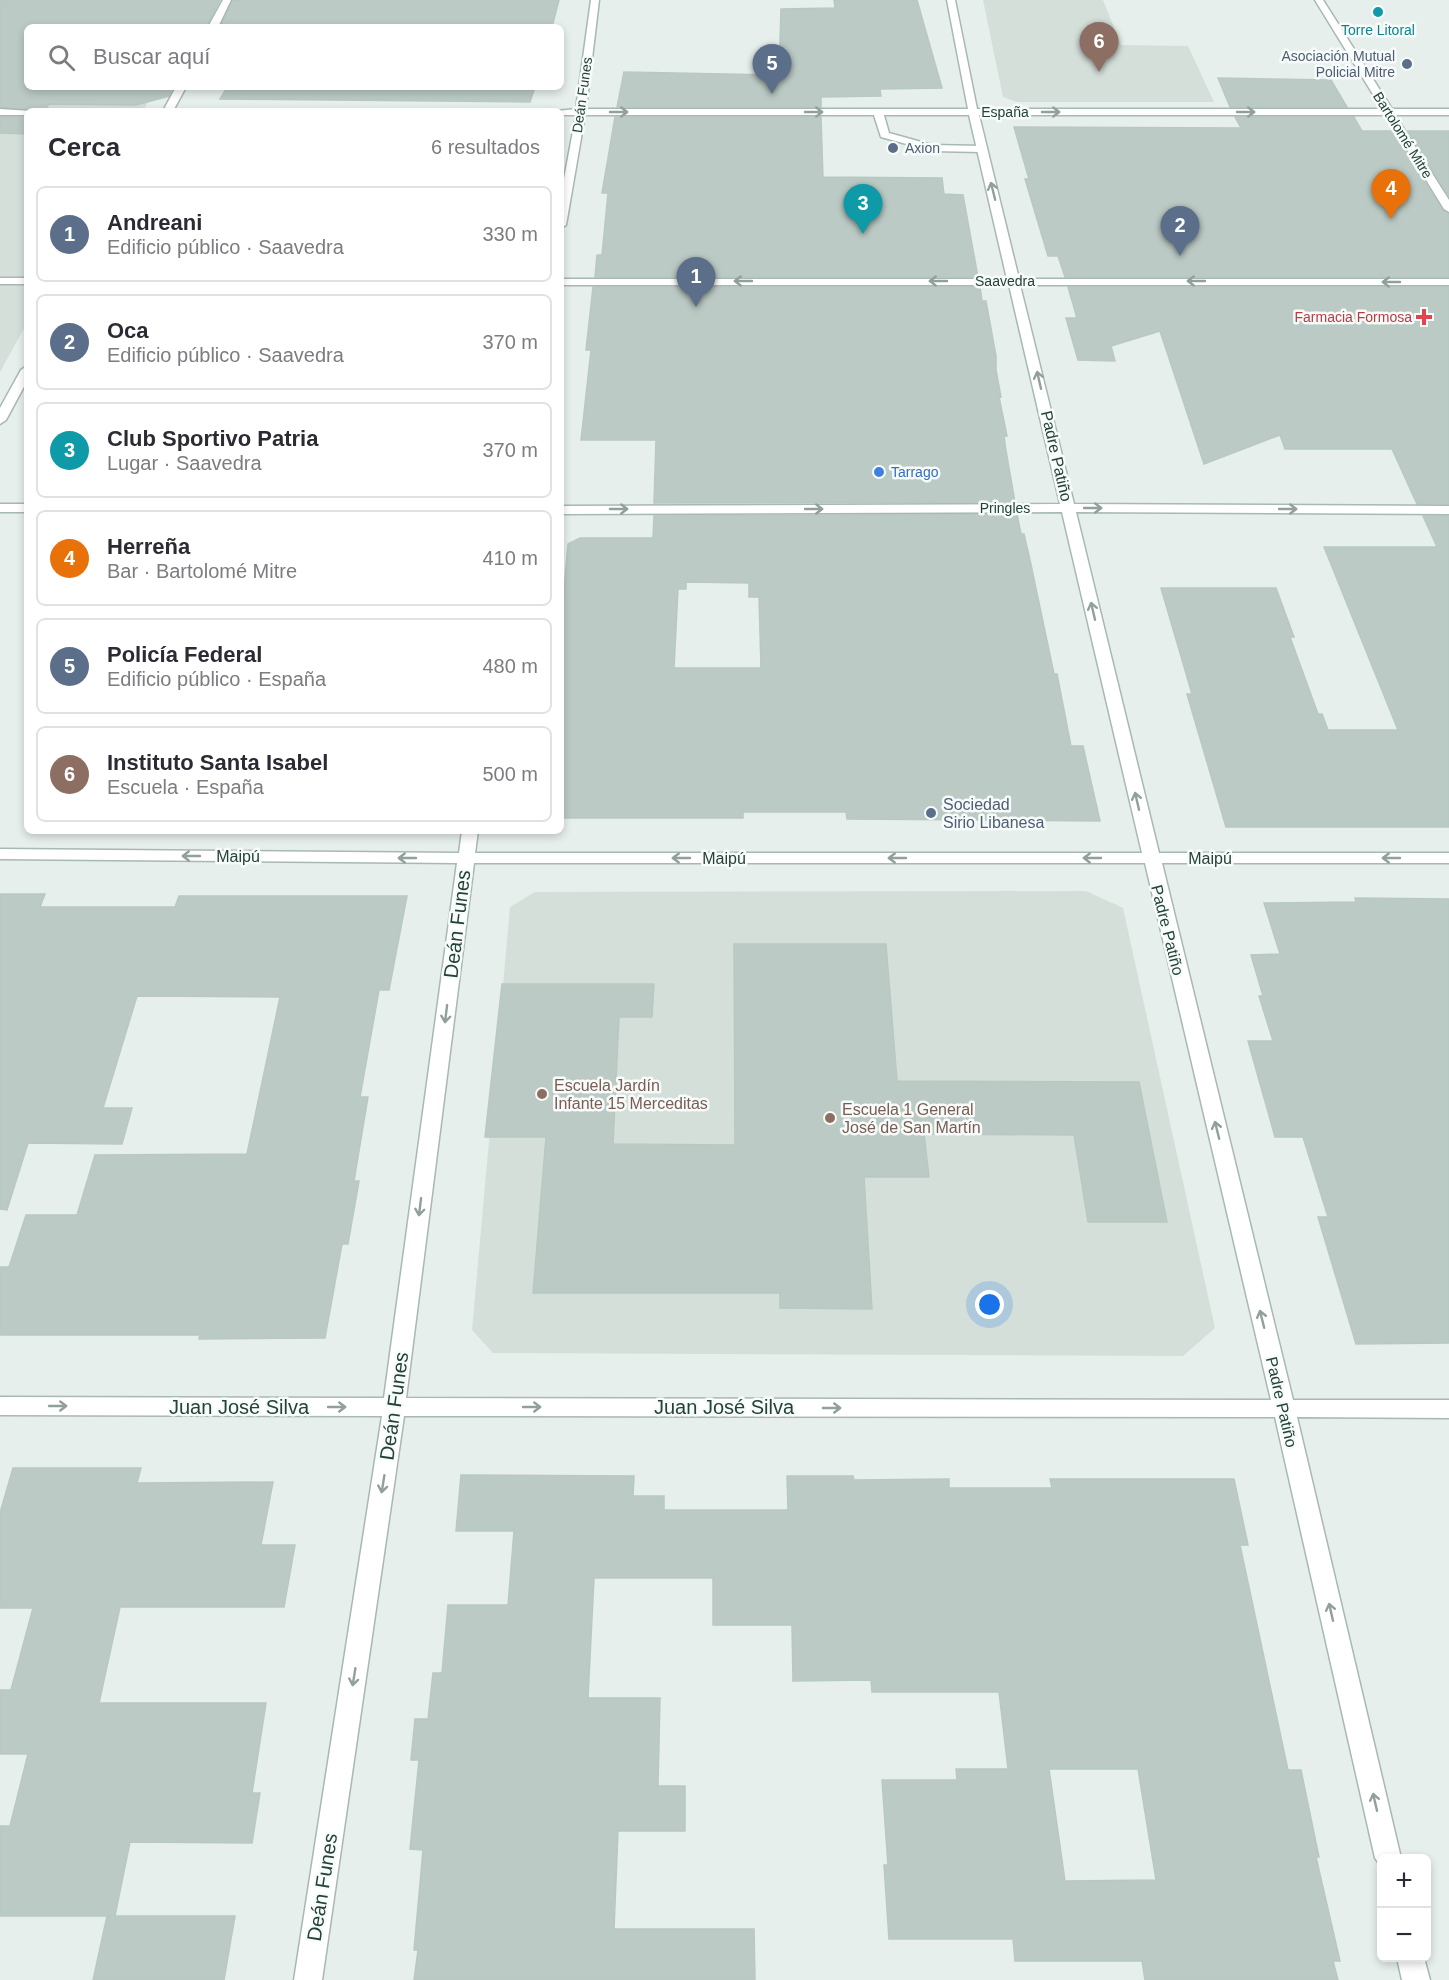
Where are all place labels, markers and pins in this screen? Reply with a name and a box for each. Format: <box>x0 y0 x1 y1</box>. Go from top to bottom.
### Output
marker: Torre Litoral <box>1371 5 1385 19</box>
pin: 6 <box>1080 22 1118 72</box>
place label: Torre Litoral <box>1341 22 1415 38</box>
pin: 5 <box>752 44 792 94</box>
place label: Asociación Mutual Policial Mitre <box>1281 48 1395 80</box>
marker: Asociación Mutual Policial Mitre <box>1400 57 1414 71</box>
place label: Axion <box>905 140 940 156</box>
marker: Axion <box>886 141 900 155</box>
pin: 4 <box>1372 170 1410 219</box>
pin: 3 <box>844 184 882 234</box>
pin: 2 <box>1160 206 1200 256</box>
pin: 1 <box>676 258 716 307</box>
place label: Farmacia Formosa <box>1295 309 1412 325</box>
marker: Farmacia Formosa <box>1417 310 1431 324</box>
place label: Tarrago <box>891 464 939 480</box>
marker: Tarrago <box>872 465 886 479</box>
place label: Sociedad Sirio Libanesa <box>943 796 1045 831</box>
marker: Sociedad Sirio Libanesa <box>924 806 938 820</box>
place label: Escuela Jardín Infante 15 Merceditas <box>554 1077 708 1112</box>
marker: Escuela Jardín Infante 15 Merceditas <box>535 1087 549 1101</box>
place label: Escuela 1 General José de San Martín <box>842 1101 981 1136</box>
marker: Escuela 1 General José de San Martín <box>823 1111 837 1125</box>

